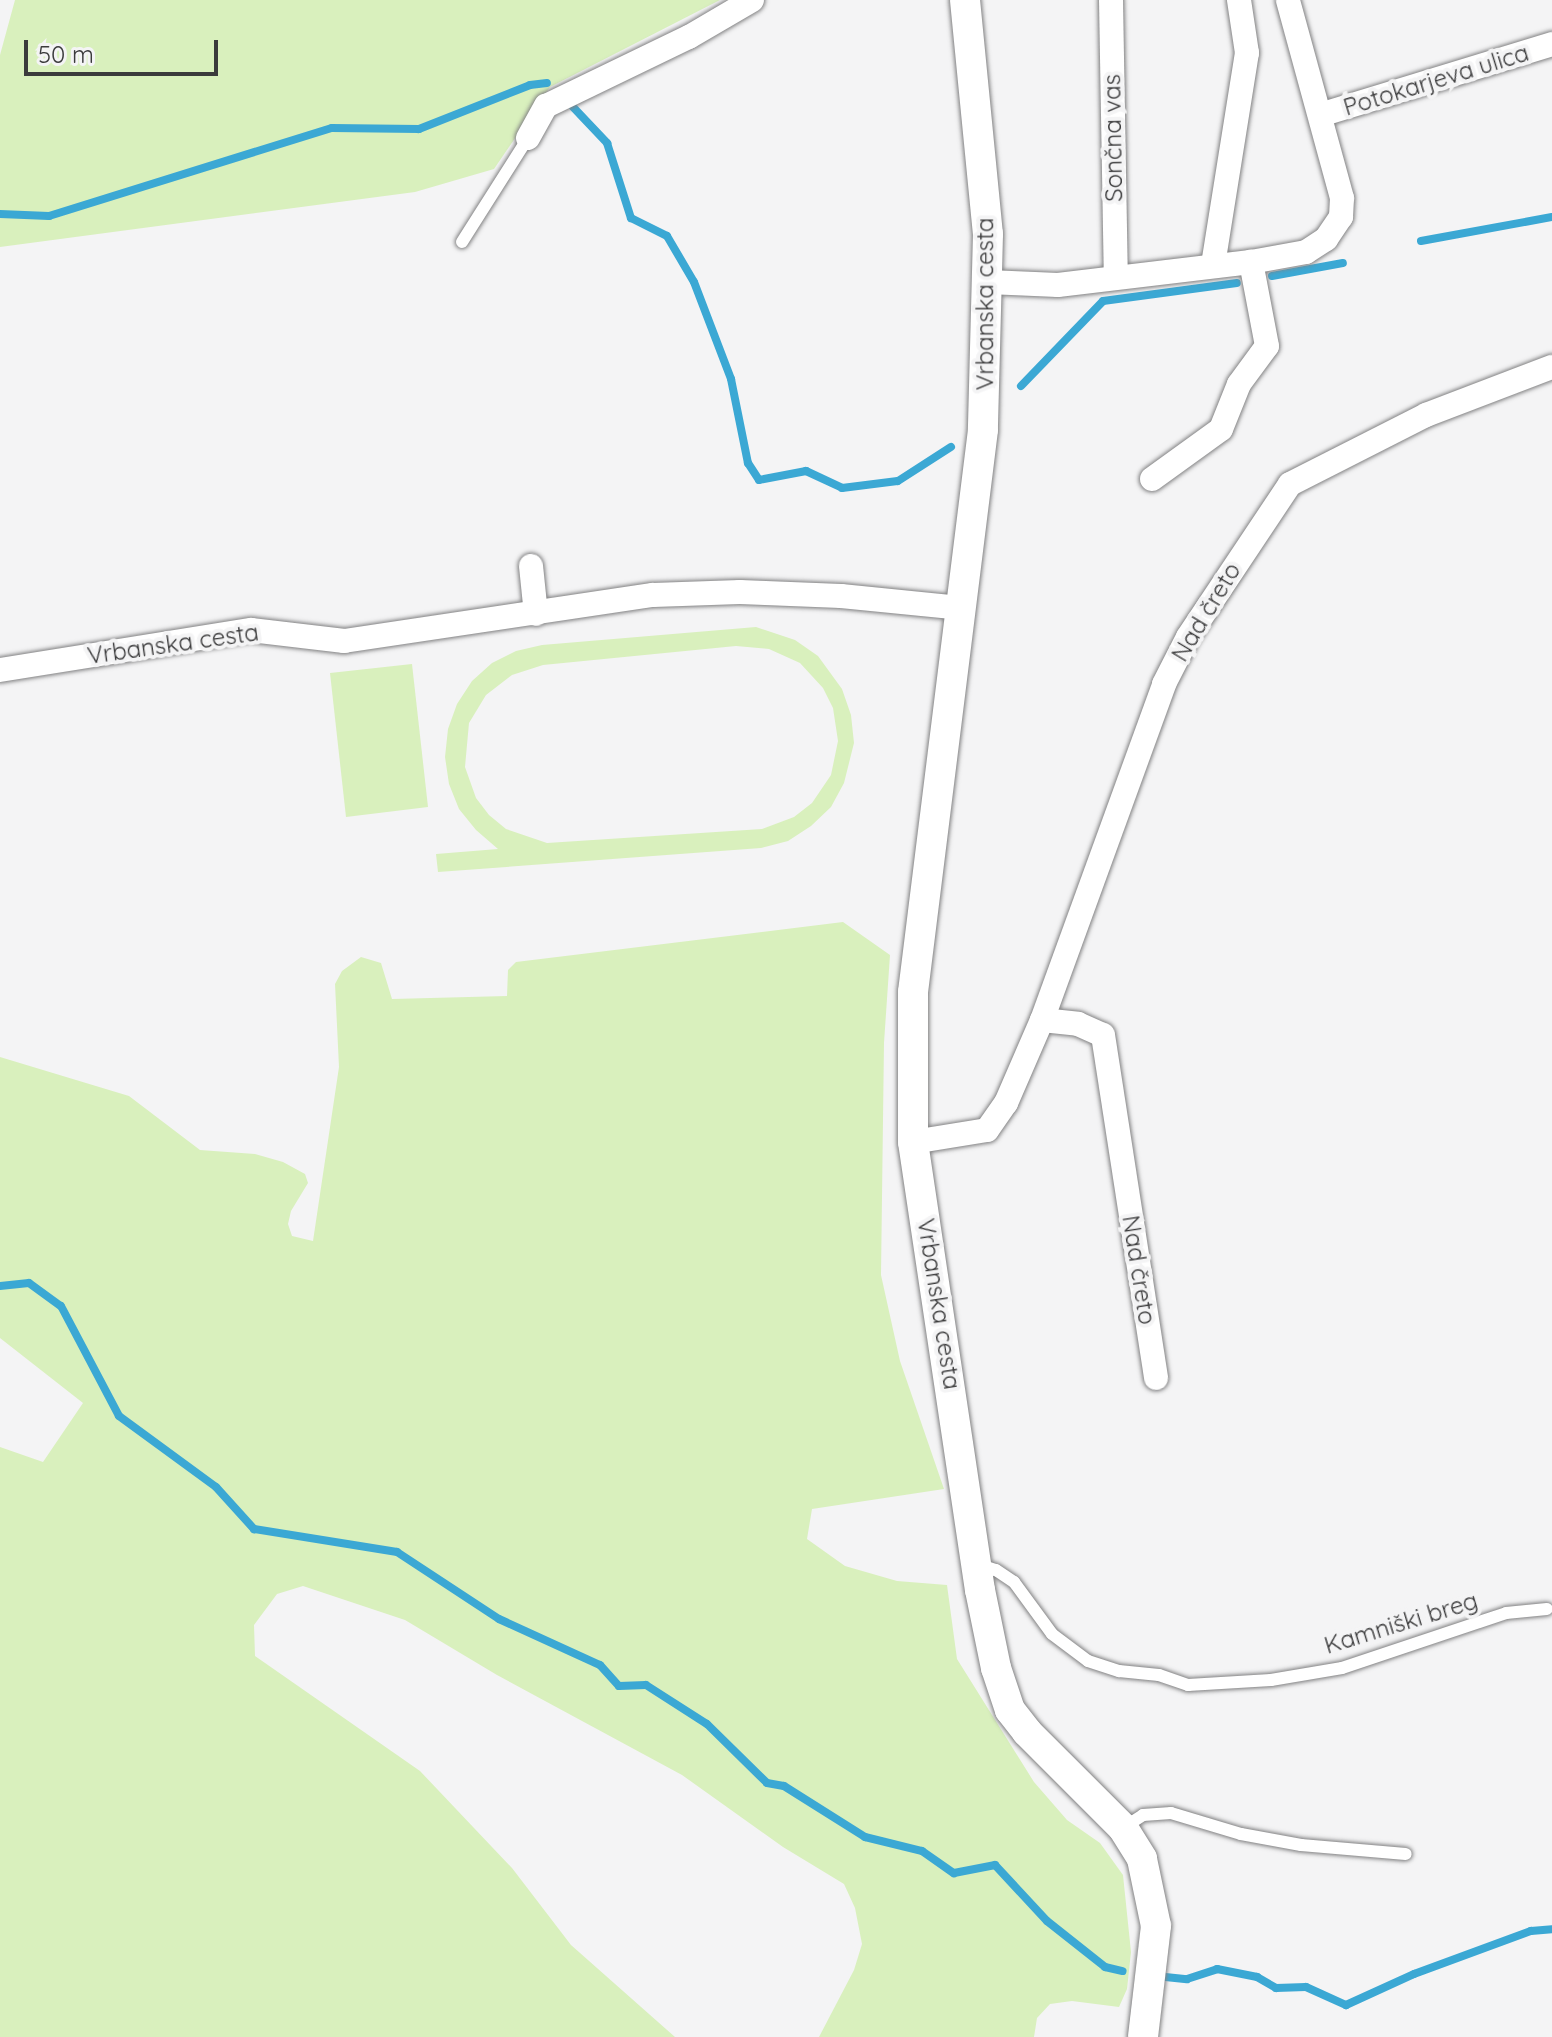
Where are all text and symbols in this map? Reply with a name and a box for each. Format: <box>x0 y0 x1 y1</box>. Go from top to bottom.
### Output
scale bar <box>28 24 222 74</box>
street label: Potokarjeva ulica <box>1340 38 1532 122</box>
text: 50 m <box>38 39 94 69</box>
street label: Sončna vas <box>1097 74 1129 202</box>
street label: Vrbanska cesta <box>971 218 999 390</box>
street label: Nad čreto <box>1165 557 1247 667</box>
street label: Vrbanska cesta <box>85 618 261 670</box>
street label: Nad čreto <box>1116 1213 1162 1327</box>
street label: Vrbanska cesta <box>911 1216 967 1392</box>
street label: Kamniški breg <box>1321 1586 1481 1660</box>

